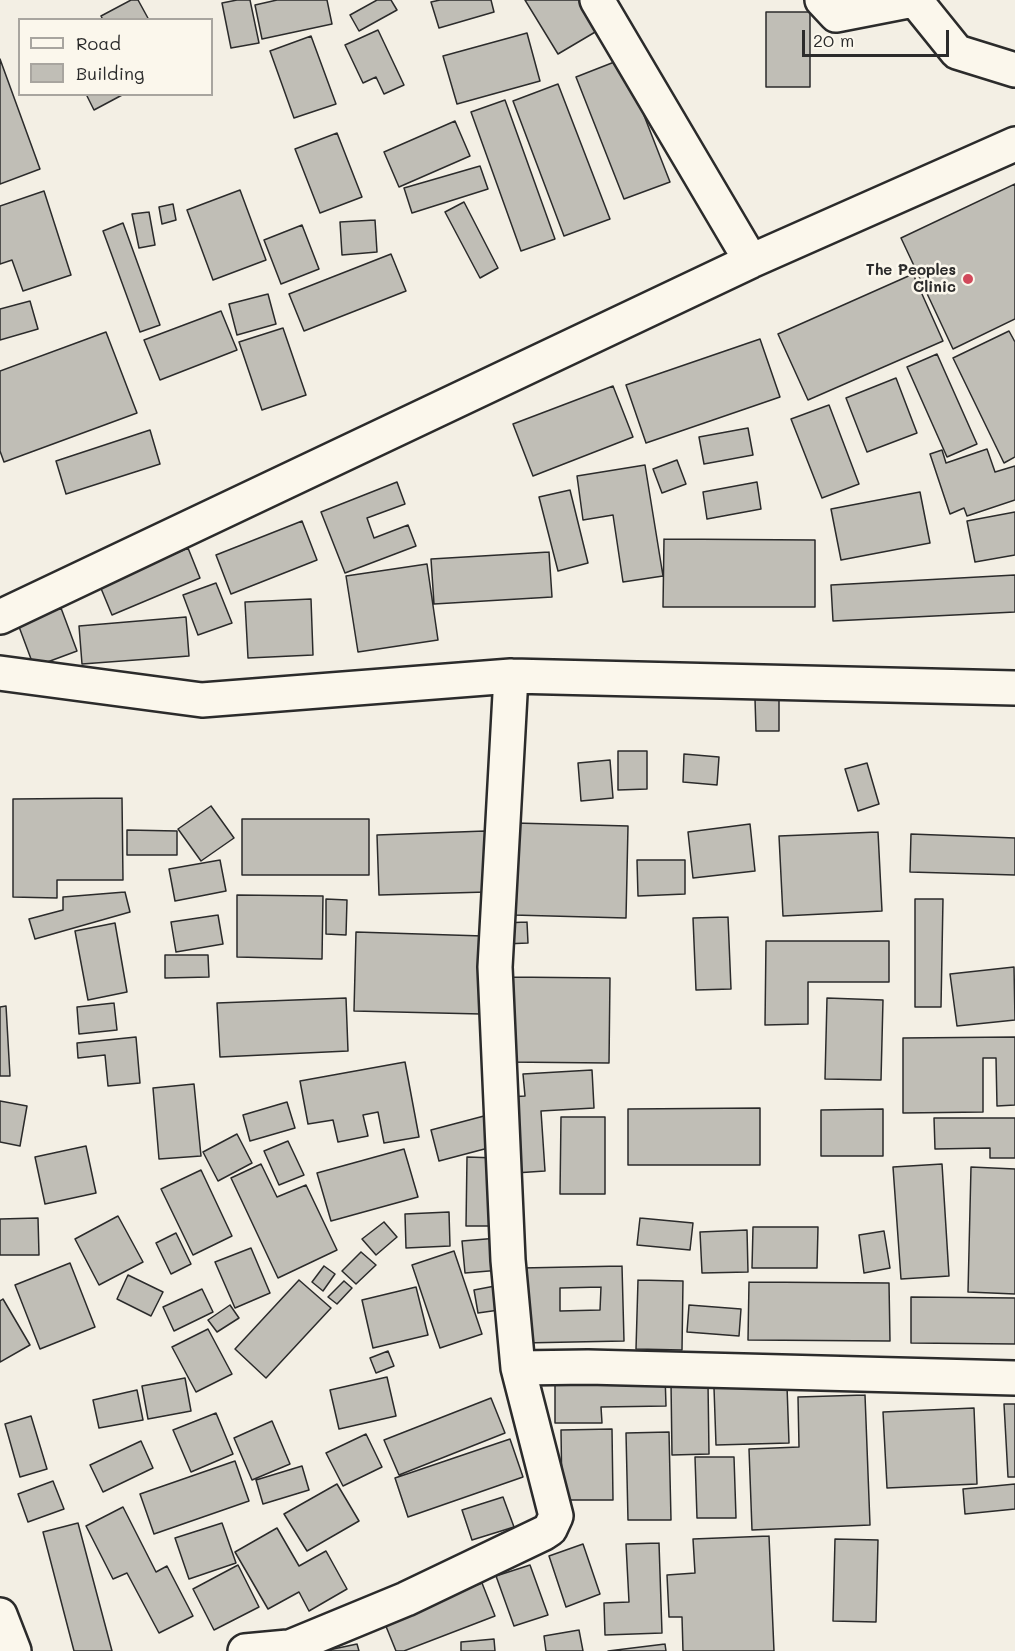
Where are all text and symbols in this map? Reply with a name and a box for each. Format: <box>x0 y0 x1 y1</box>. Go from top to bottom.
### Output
legend <box>18 18 213 96</box>
scale bar <box>805 18 952 56</box>
text: 20 m <box>813 28 854 52</box>
text: Road <box>76 31 121 55</box>
text: Building <box>76 61 144 85</box>
place label: The Peoples Clinic <box>866 261 956 296</box>
marker: The Peoples Clinic <box>961 272 975 286</box>

